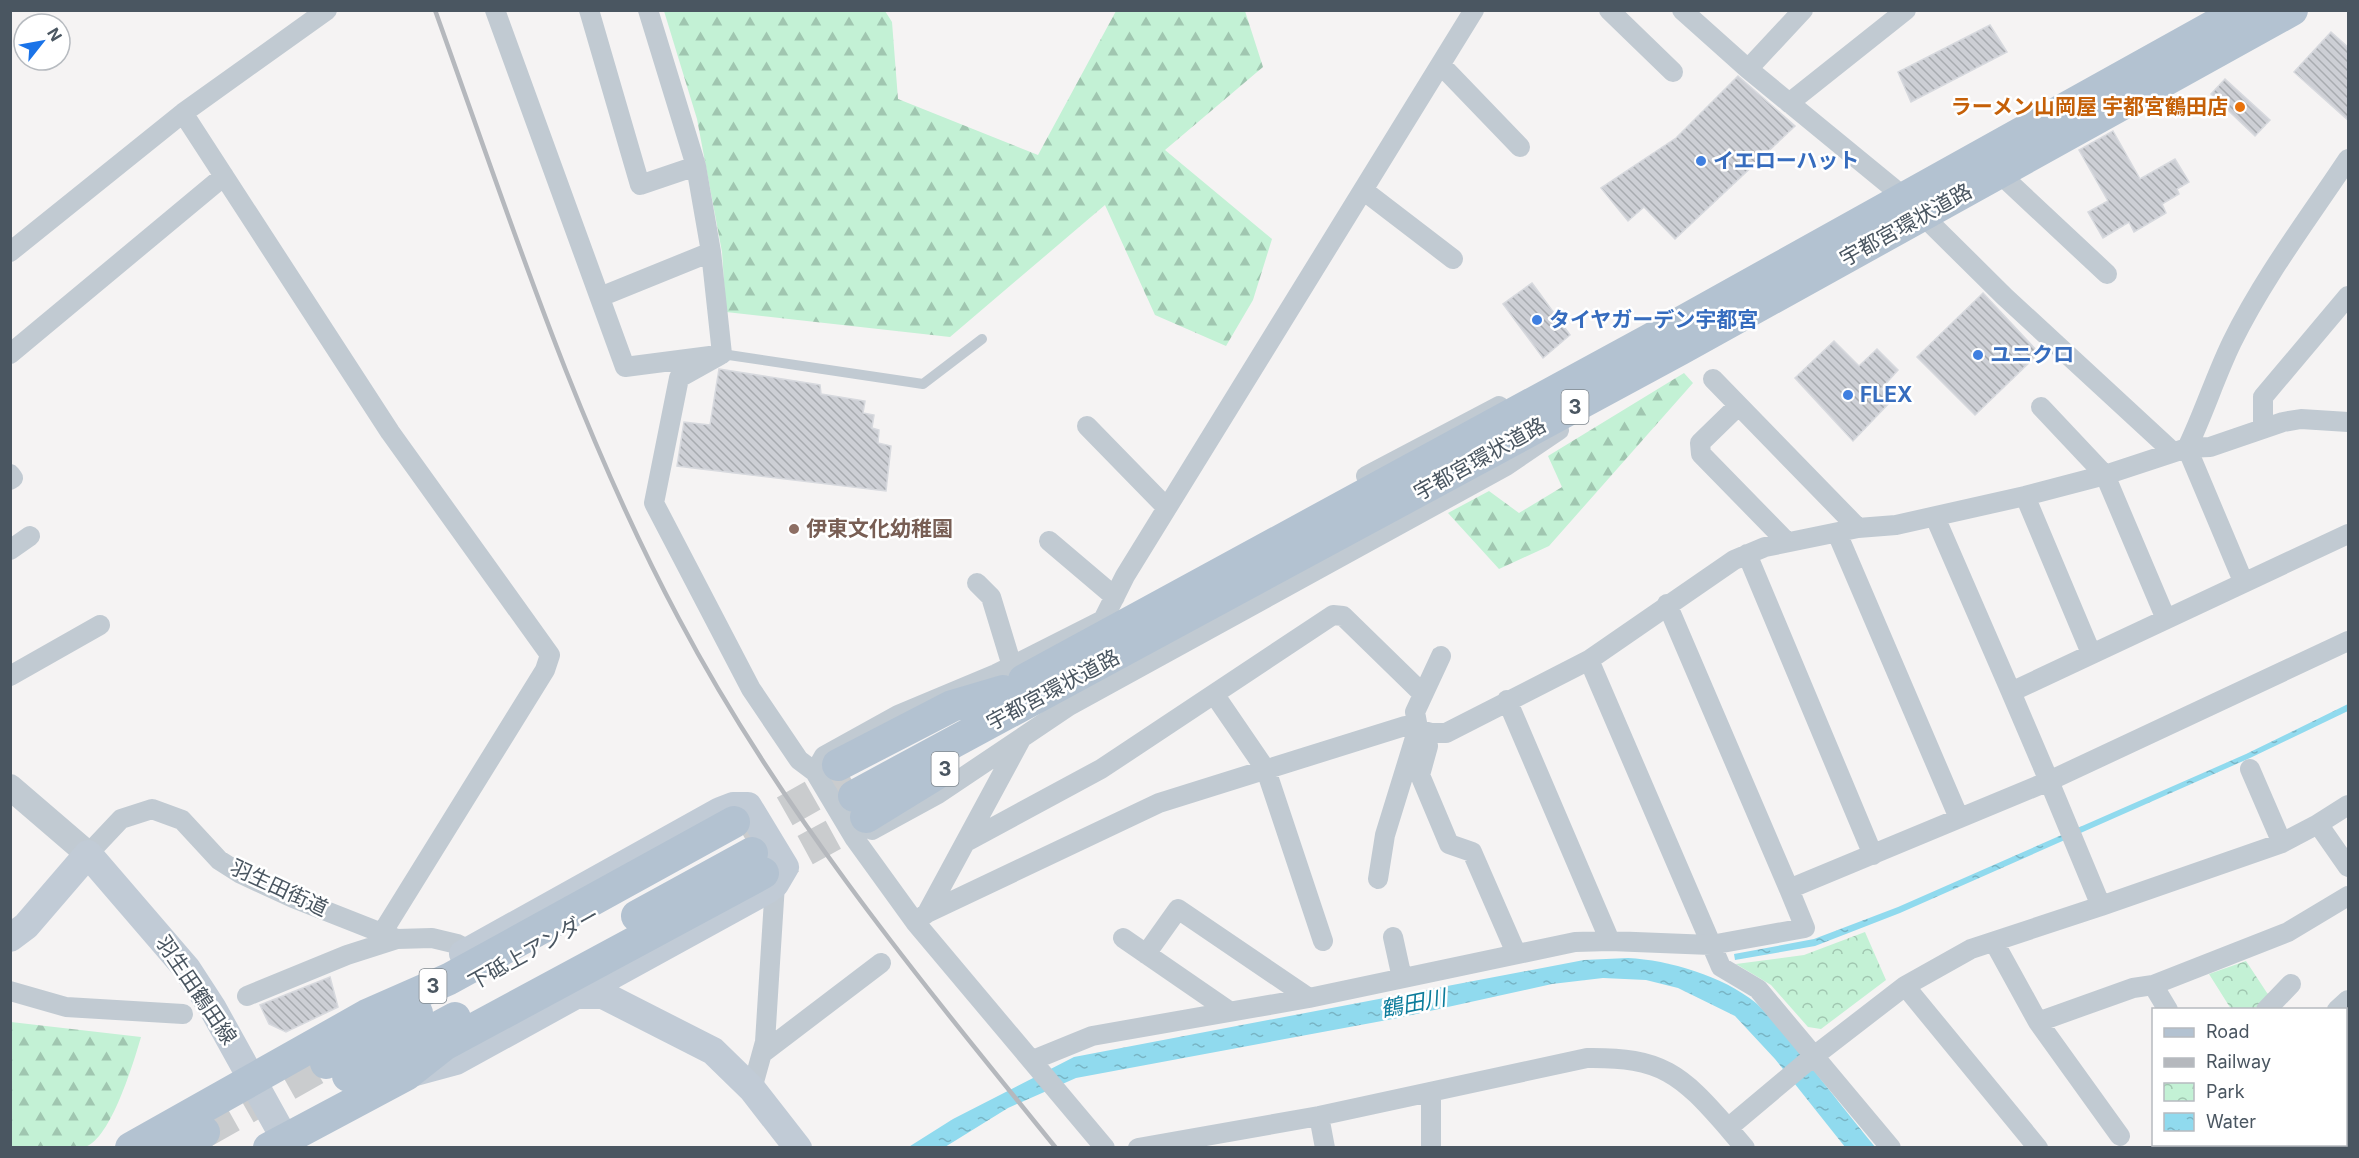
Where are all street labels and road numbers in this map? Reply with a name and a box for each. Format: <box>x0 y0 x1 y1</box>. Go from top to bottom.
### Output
street label: 宇都宮環状道路 <box>1835 178 1976 271</box>
road number: 3 <box>1562 390 1588 424</box>
street label: 宇都宮環状道路 <box>1409 412 1550 505</box>
street label: 宇都宮環状道路 <box>982 644 1124 735</box>
road number: 3 <box>932 752 958 786</box>
street label: 羽生田街道 <box>226 854 332 921</box>
street label: 下砥上アンダー <box>464 902 604 995</box>
street label: 羽生田鶴田線 <box>151 931 242 1049</box>
road number: 3 <box>420 969 446 1003</box>

